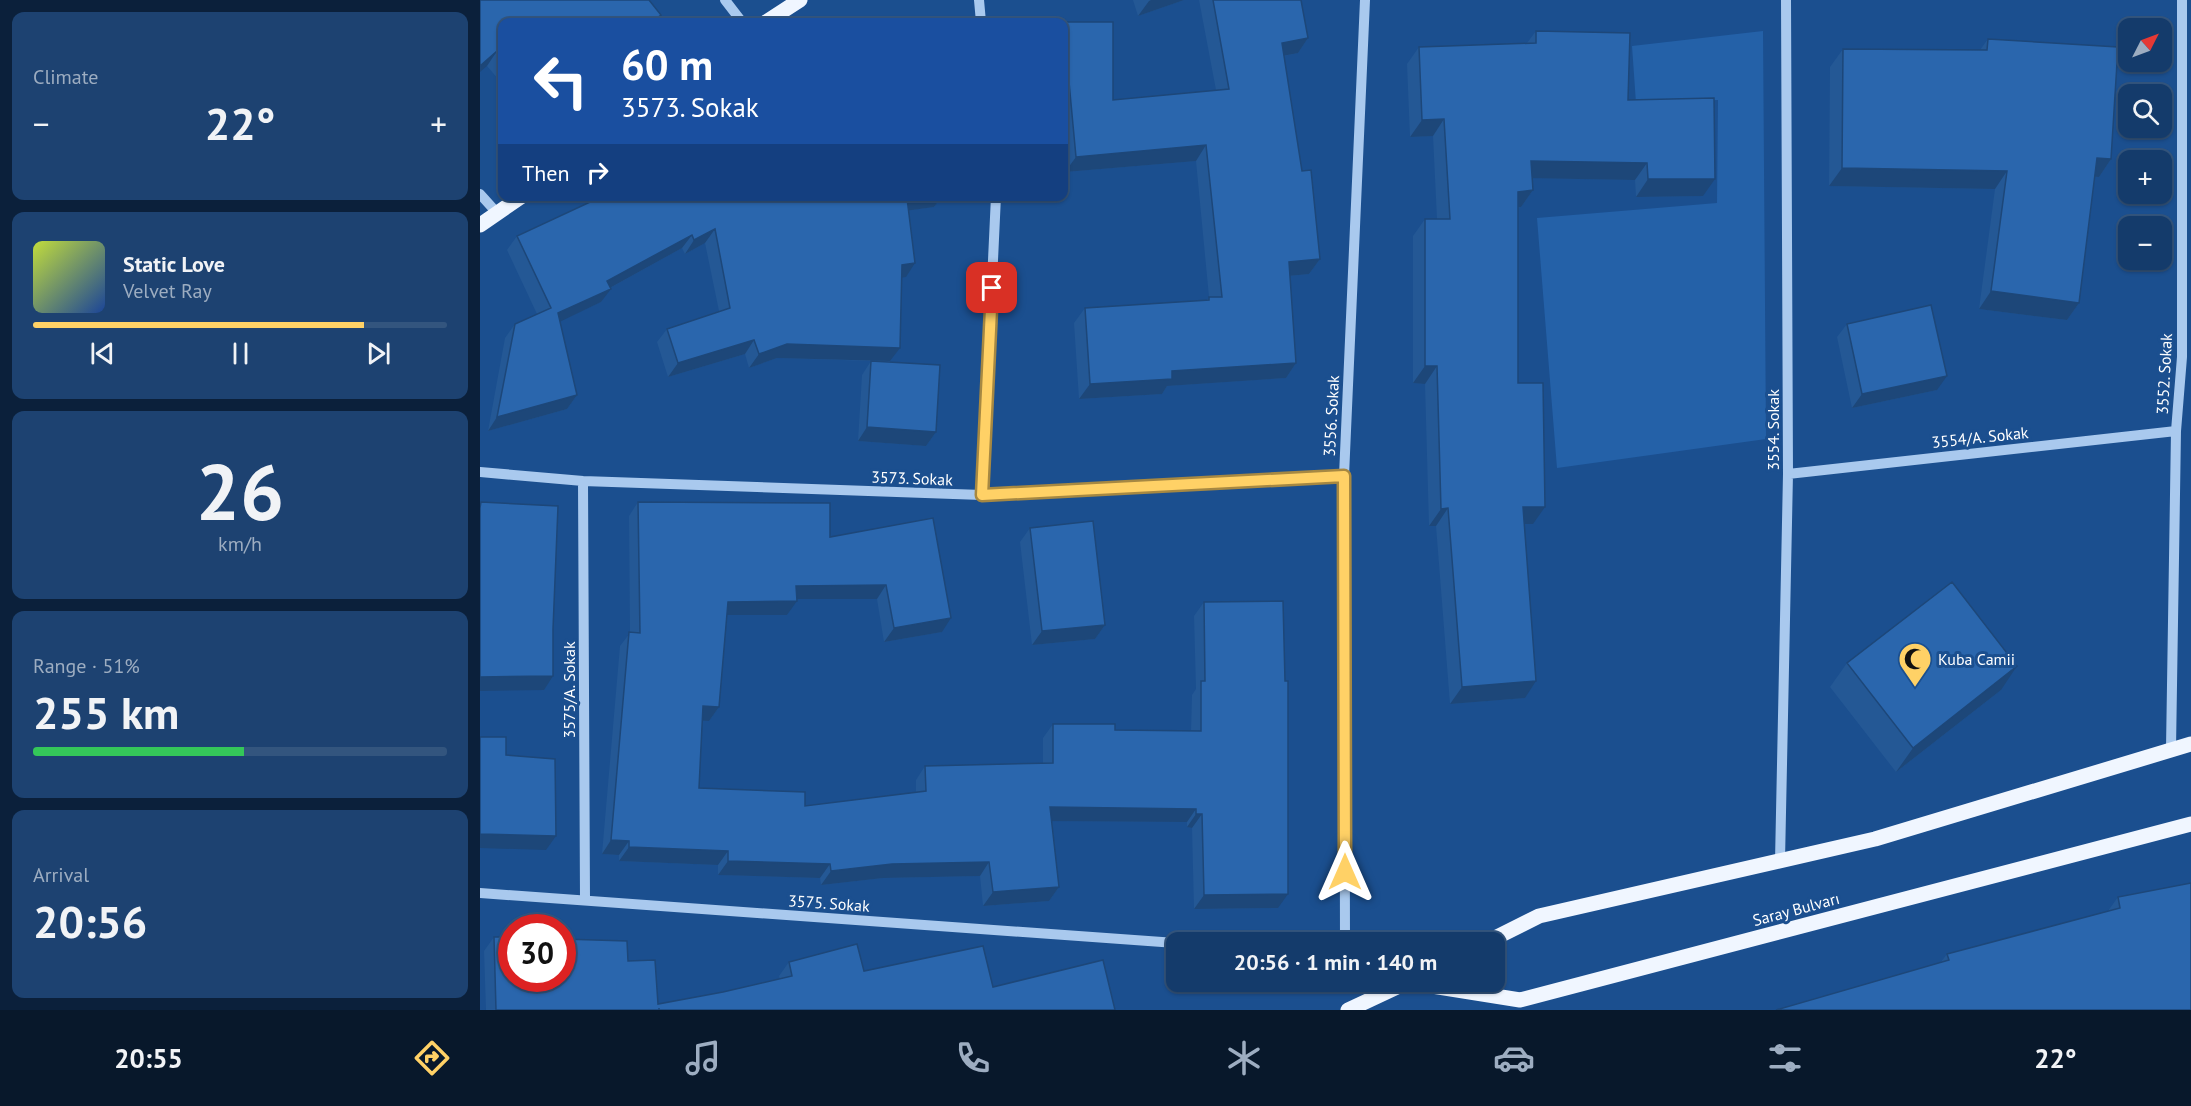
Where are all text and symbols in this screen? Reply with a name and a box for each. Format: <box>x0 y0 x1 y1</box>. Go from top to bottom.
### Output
north arrow <box>2118 18 2172 72</box>
map controls <box>2118 18 2172 270</box>
text: 60 m <box>621 37 713 92</box>
icon: left <box>522 42 600 120</box>
text: Climate <box>33 64 99 90</box>
button: search <box>2118 84 2172 138</box>
text: 3573. Sokak <box>621 90 759 124</box>
text: 22° <box>205 94 275 152</box>
text: − <box>33 102 50 145</box>
text: + <box>430 102 447 145</box>
button: + <box>2118 150 2172 204</box>
icon: right <box>581 156 614 189</box>
text: Then <box>522 159 569 187</box>
button: − <box>2118 216 2172 270</box>
text: Static Love <box>123 250 225 278</box>
pin <box>966 262 1017 313</box>
icon: arrive <box>975 271 1008 304</box>
text: Velvet Ray <box>123 278 212 304</box>
street label: 3552. Sokak <box>2152 332 2176 415</box>
icon: previous <box>86 337 119 370</box>
icon: pause <box>224 337 257 370</box>
icon: next <box>362 337 395 370</box>
street label: 3556. Sokak <box>1319 374 1343 457</box>
street label: 3554. Sokak <box>1763 389 1783 471</box>
street label: 3554/A. Sokak <box>1931 422 2030 452</box>
text: 26 <box>196 441 284 542</box>
street label: 3573. Sokak <box>871 467 953 489</box>
text: km/h <box>218 531 262 557</box>
street label: 3575/A. Sokak <box>559 641 579 739</box>
mosque icon: Kuba Camii <box>1897 641 1933 688</box>
place label: Kuba Camii <box>1938 649 2015 669</box>
text: Range · 51% <box>33 653 140 679</box>
text: 255 km <box>33 683 179 741</box>
position arrow <box>1313 840 1377 904</box>
text: Arrival <box>33 862 89 888</box>
street label: Saray Bulvarı <box>1750 888 1842 930</box>
street label: 3575. Sokak <box>788 890 871 916</box>
text: 20:56 <box>33 892 147 950</box>
speed limit sign: 30 <box>498 914 576 992</box>
text: 20:56 · 1 min · 140 m <box>1234 948 1437 976</box>
icon: directions <box>411 1037 453 1079</box>
icon: music <box>682 1037 724 1079</box>
icon: phone <box>952 1037 994 1079</box>
icon: climate <box>1223 1037 1265 1079</box>
icon: car <box>1493 1037 1535 1079</box>
icon: filters <box>1764 1037 1806 1079</box>
text: 20:55 <box>114 1041 183 1075</box>
text: 22° <box>2034 1041 2077 1075</box>

